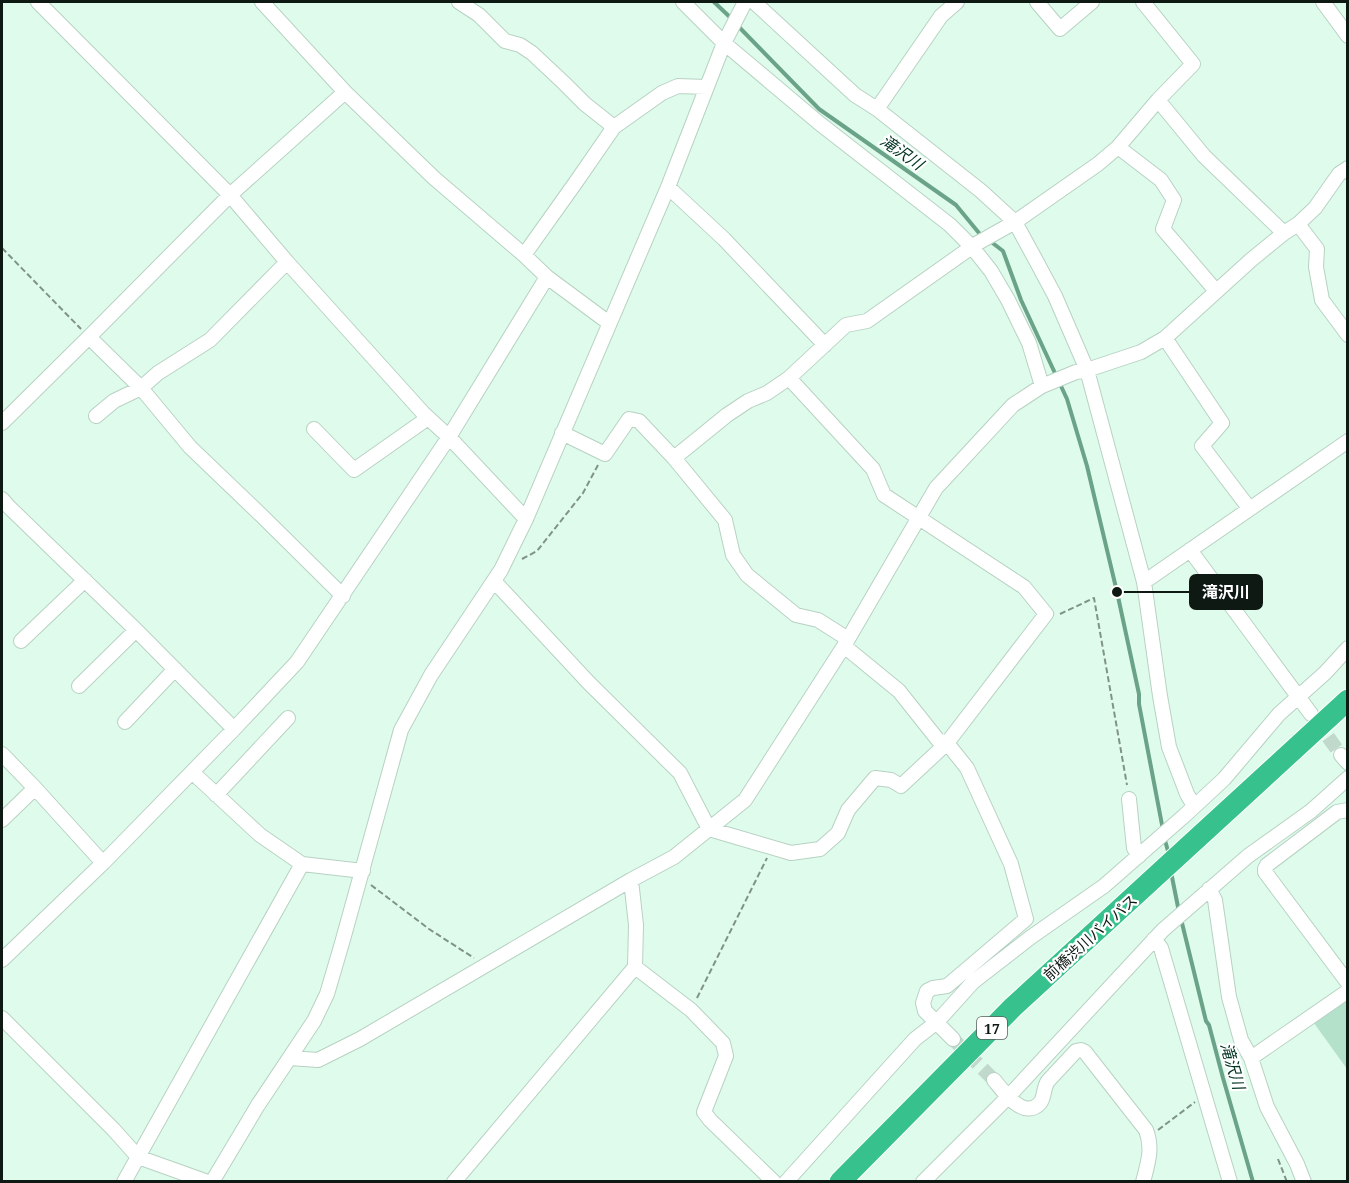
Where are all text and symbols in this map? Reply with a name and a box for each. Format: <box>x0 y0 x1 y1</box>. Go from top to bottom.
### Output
water label: 滝沢川 <box>876 129 930 176</box>
callout: 滝沢川 <box>1190 575 1262 609</box>
text: 滝沢川 <box>1202 581 1250 603</box>
street label: 前橋渋川バイパス <box>1039 890 1141 984</box>
road number: 17 <box>977 1017 1007 1039</box>
water label: 滝沢川 <box>1216 1040 1251 1094</box>

